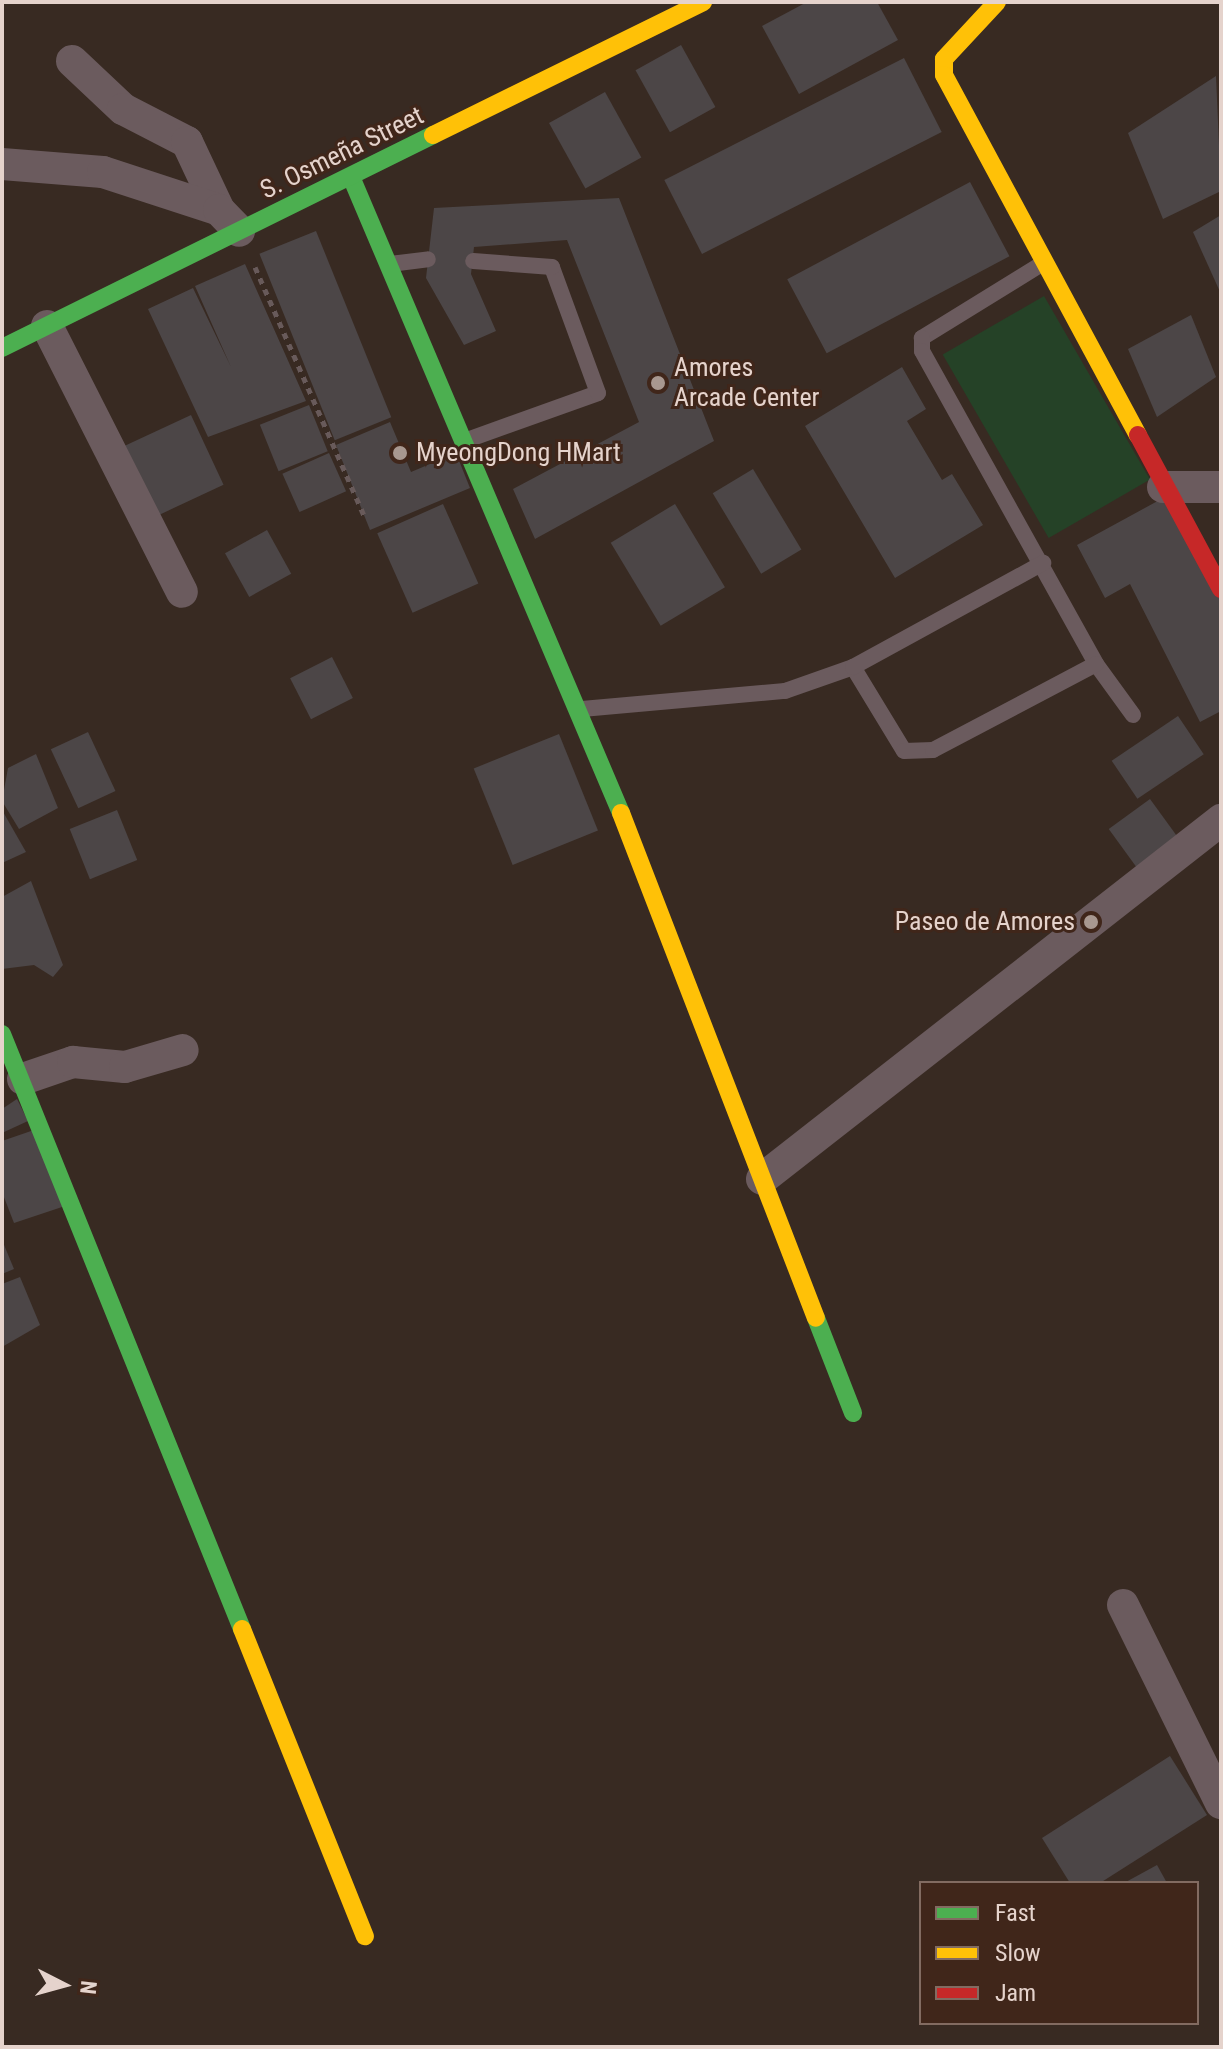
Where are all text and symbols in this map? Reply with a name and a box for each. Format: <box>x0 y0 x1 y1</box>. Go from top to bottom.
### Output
street label: S. Osmeña Street <box>255 100 429 206</box>
place label: Amores Arcade Center <box>674 352 820 414</box>
marker: Amores Arcade Center <box>649 374 667 392</box>
place label: MyeongDong HMart <box>416 437 621 469</box>
marker: MyeongDong HMart <box>391 444 409 462</box>
place label: Paseo de Amores <box>895 906 1075 938</box>
marker: Paseo de Amores <box>1082 913 1100 931</box>
legend <box>919 1881 1199 2025</box>
text: Fast <box>995 1899 1036 1927</box>
text: Slow <box>995 1939 1041 1967</box>
north arrow <box>24 1945 104 2025</box>
text: Jam <box>995 1979 1036 2007</box>
text: N <box>75 1980 102 1996</box>

